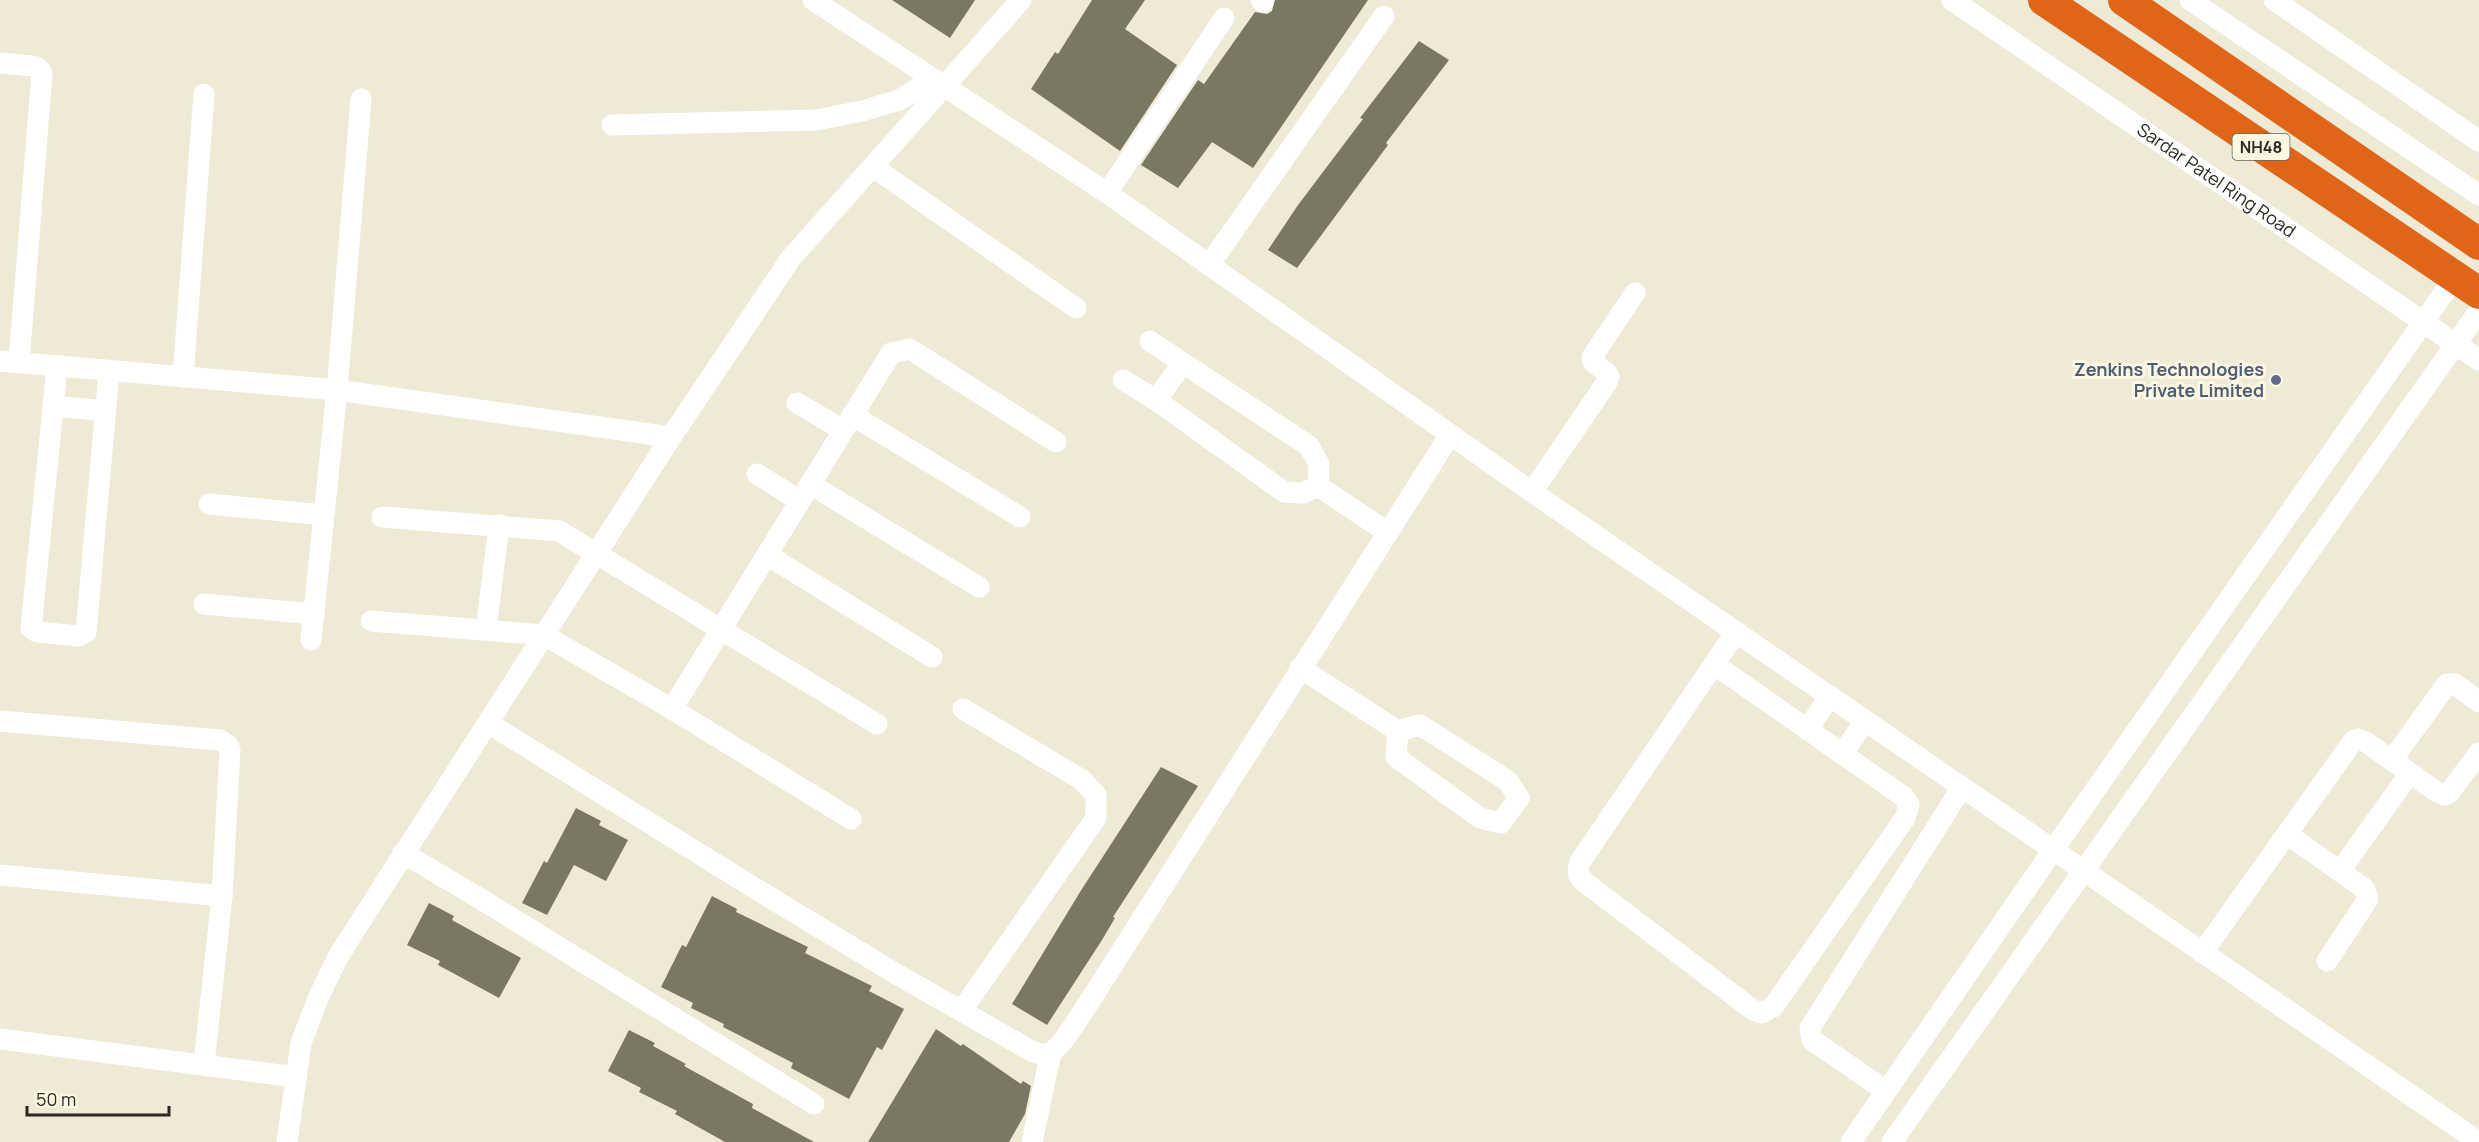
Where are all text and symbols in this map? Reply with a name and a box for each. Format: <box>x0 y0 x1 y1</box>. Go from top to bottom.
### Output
street label: Sardar Patel Ring Road <box>2133 117 2301 242</box>
road number: NH48 <box>2232 134 2290 160</box>
place label: Zenkins Technologies Private Limited <box>2074 357 2264 402</box>
marker: Zenkins Technologies Private Limited <box>2269 373 2283 387</box>
scale bar <box>27 1079 170 1117</box>
text: 50 m <box>36 1087 76 1111</box>

